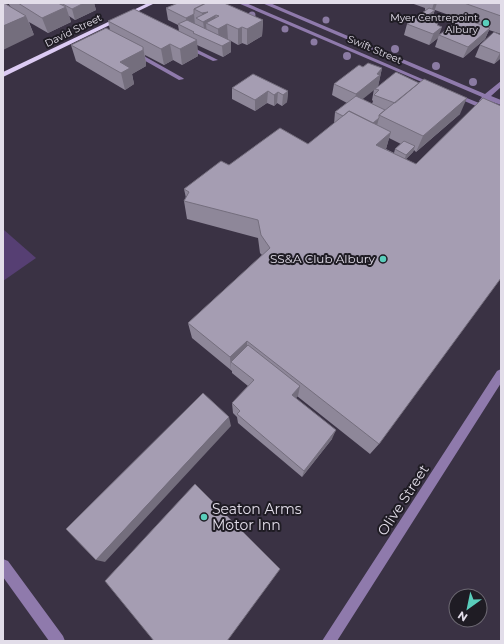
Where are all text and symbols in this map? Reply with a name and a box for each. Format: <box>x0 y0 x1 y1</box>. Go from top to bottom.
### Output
street label: David Street <box>43 11 104 50</box>
place label: Myer Centrepoint Albury <box>390 11 479 36</box>
marker: Myer Centrepoint Albury <box>481 18 491 28</box>
street label: Swift Street <box>346 32 404 67</box>
place label: SS&A Club Albury <box>270 251 375 266</box>
marker: SS&A Club Albury <box>378 254 388 264</box>
street label: Olive Street <box>373 461 433 539</box>
place label: Seaton Arms Motor Inn <box>212 500 302 534</box>
marker: Seaton Arms Motor Inn <box>199 512 209 522</box>
north arrow <box>448 588 488 628</box>
text: N <box>455 608 470 625</box>

